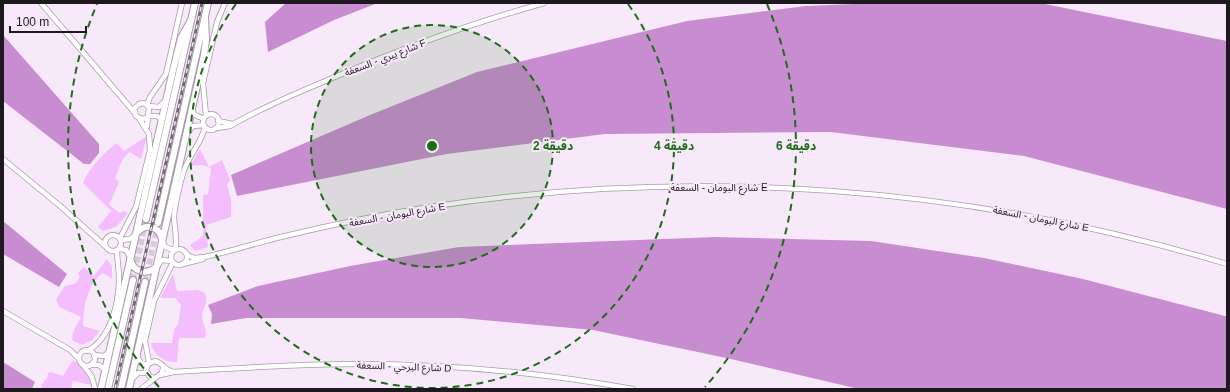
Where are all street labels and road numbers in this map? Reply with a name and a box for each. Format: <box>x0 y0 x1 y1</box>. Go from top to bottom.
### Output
street label: شارع يبري - السعفة F <box>343 37 428 80</box>
street label: شارع البومان - السعفة E <box>670 182 768 195</box>
street label: شارع البومان - السعفة E <box>348 201 447 230</box>
street label: شارع البومان - السعفة E <box>992 204 1090 235</box>
street label: شارع البرحي - السعفة D <box>356 359 452 376</box>

